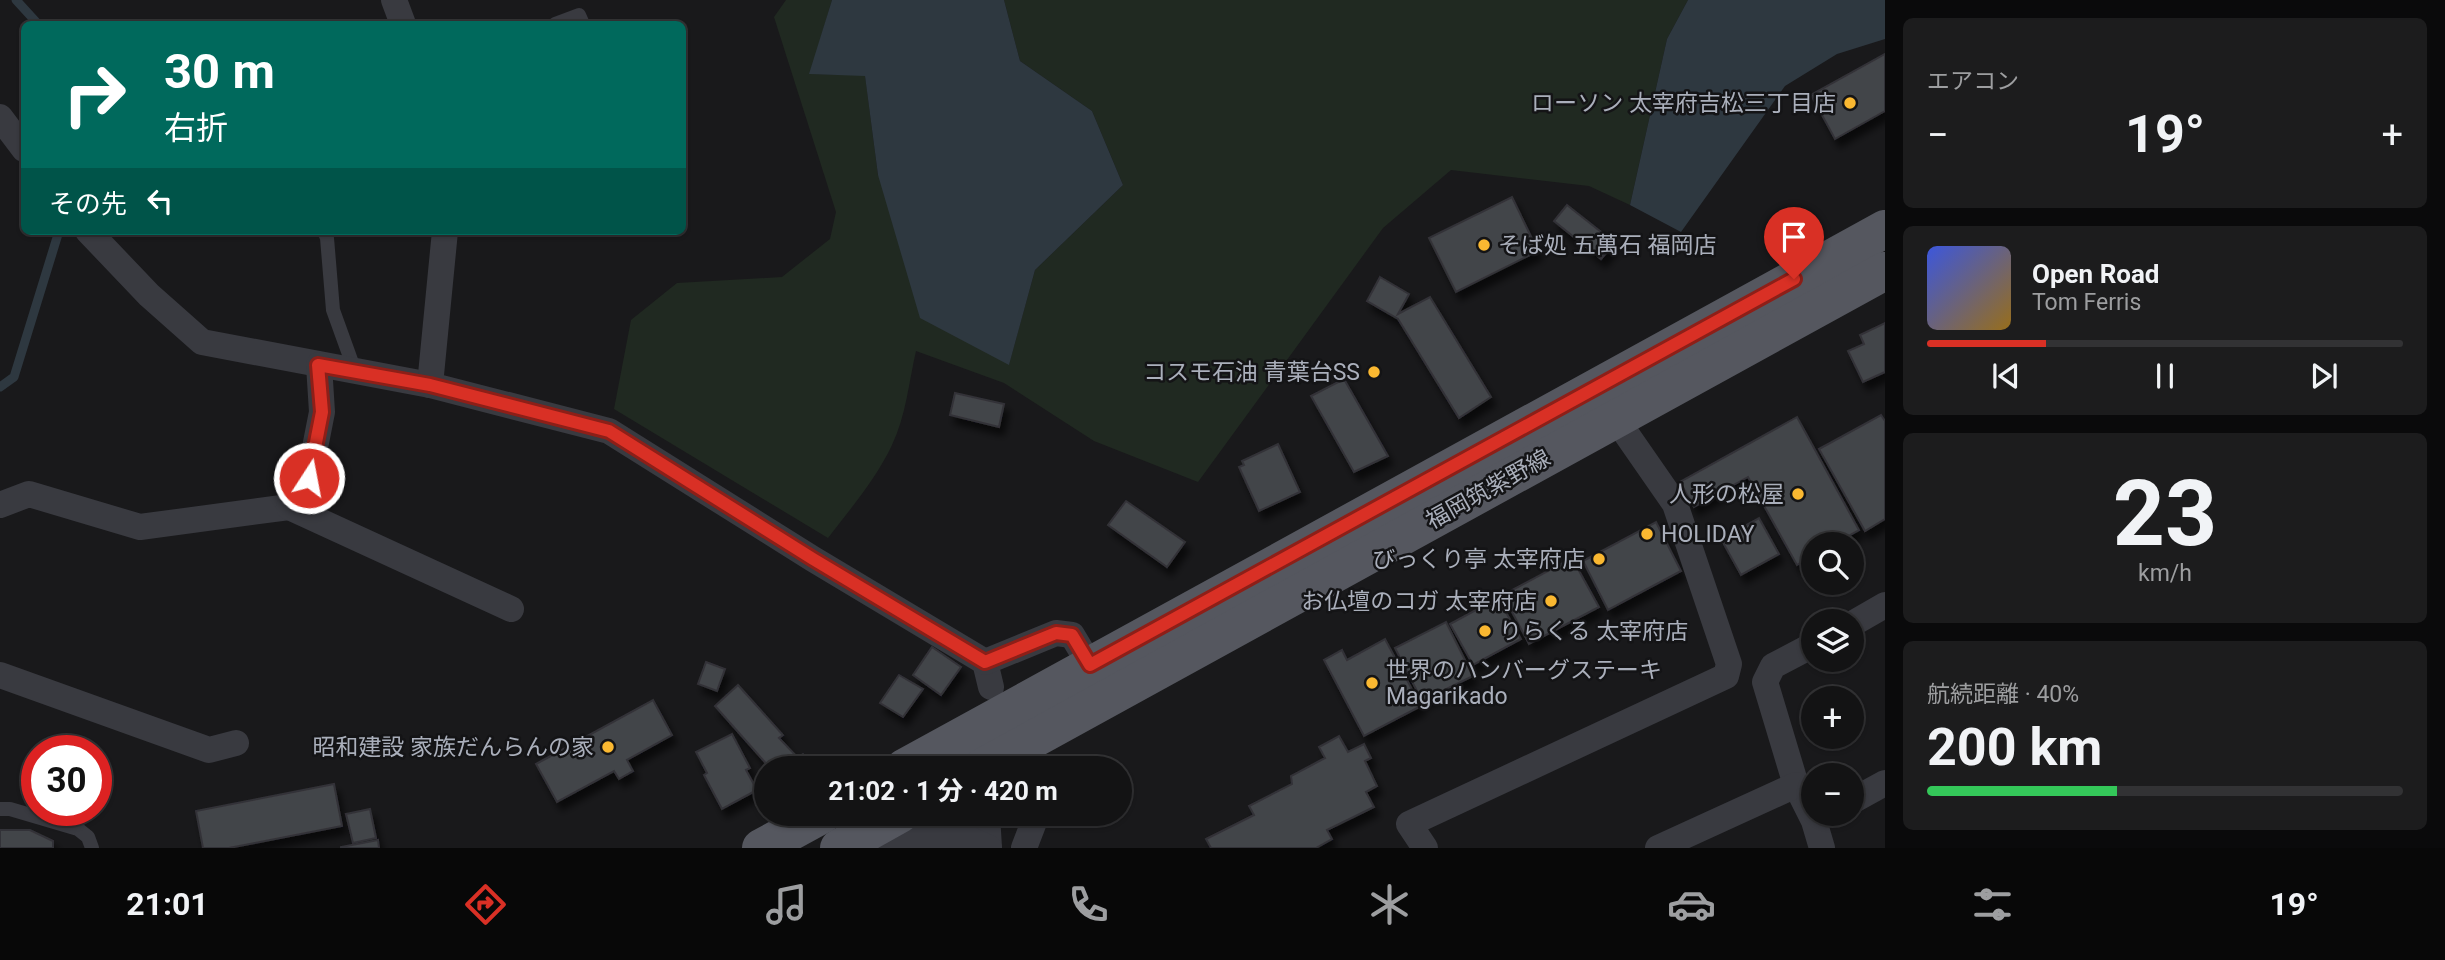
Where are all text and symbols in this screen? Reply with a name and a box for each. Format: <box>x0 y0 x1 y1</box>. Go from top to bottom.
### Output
text: 30 m <box>164 43 275 100</box>
icon: right <box>49 49 140 140</box>
text: エアコン <box>1927 68 2019 95</box>
place label: ローソン 太宰府吉松三丁目店 <box>1531 90 1836 117</box>
marker: ローソン 太宰府吉松三丁目店 <box>1842 95 1858 111</box>
text: 19° <box>2125 104 2205 165</box>
text: 右折 <box>164 109 228 147</box>
text: − <box>1927 113 1949 157</box>
text: + <box>2381 113 2403 157</box>
icon: left <box>141 182 179 220</box>
text: その先 <box>49 189 127 219</box>
pin <box>1764 207 1824 279</box>
icon: arrive <box>1775 218 1813 256</box>
place label: そば処 五萬石 福岡店 <box>1498 232 1716 259</box>
marker: そば処 五萬石 福岡店 <box>1476 237 1492 253</box>
text: Open Road <box>2032 259 2160 289</box>
text: Tom Ferris <box>2032 289 2141 316</box>
icon: previous <box>1987 357 2025 395</box>
icon: pause <box>2146 357 2184 395</box>
icon: next <box>2305 357 2343 395</box>
place label: コスモ石油 青葉台SS <box>1143 359 1360 386</box>
marker: コスモ石油 青葉台SS <box>1366 364 1382 380</box>
position arrow <box>272 441 346 515</box>
street label: 福岡筑紫野線 <box>1421 444 1555 535</box>
text: 23 <box>2113 461 2217 567</box>
place label: 人形の松屋 <box>1669 481 1784 508</box>
marker: 人形の松屋 <box>1790 486 1806 502</box>
place label: HOLIDAY <box>1661 521 1755 548</box>
marker: HOLIDAY <box>1639 526 1655 542</box>
map controls <box>1801 532 1864 826</box>
button: search <box>1801 532 1864 595</box>
place label: びっくり亭 太宰府店 <box>1372 546 1585 573</box>
marker: びっくり亭 太宰府店 <box>1591 551 1607 567</box>
text: km/h <box>2138 560 2192 587</box>
place label: お仏壇のコガ 太宰府店 <box>1301 588 1537 615</box>
marker: お仏壇のコガ 太宰府店 <box>1543 593 1559 609</box>
button: layers <box>1801 609 1864 672</box>
place label: りらくる 太宰府店 <box>1499 618 1688 645</box>
marker: りらくる 太宰府店 <box>1477 623 1493 639</box>
place label: 世界のハンバーグステーキ Magarikado <box>1386 657 1662 710</box>
marker: 世界のハンバーグステーキ Magarikado <box>1364 675 1380 691</box>
text: 航続距離 · 40% <box>1927 681 2079 708</box>
button: + <box>1801 686 1864 749</box>
text: 200 km <box>1927 717 2102 778</box>
place label: 昭和建設 家族だんらんの家 <box>312 734 594 761</box>
speed limit sign: 30 <box>21 735 112 826</box>
marker: 昭和建設 家族だんらんの家 <box>600 739 616 755</box>
button: − <box>1801 763 1864 826</box>
text: 21:02 · 1 分 · 420 m <box>828 776 1058 806</box>
icon: directions <box>461 880 510 929</box>
icon: music <box>762 880 811 929</box>
icon: phone <box>1064 880 1113 929</box>
icon: climate <box>1365 880 1414 929</box>
icon: car <box>1667 880 1716 929</box>
icon: filters <box>1968 880 2017 929</box>
text: 21:01 <box>126 885 209 923</box>
text: 19° <box>2270 885 2319 923</box>

